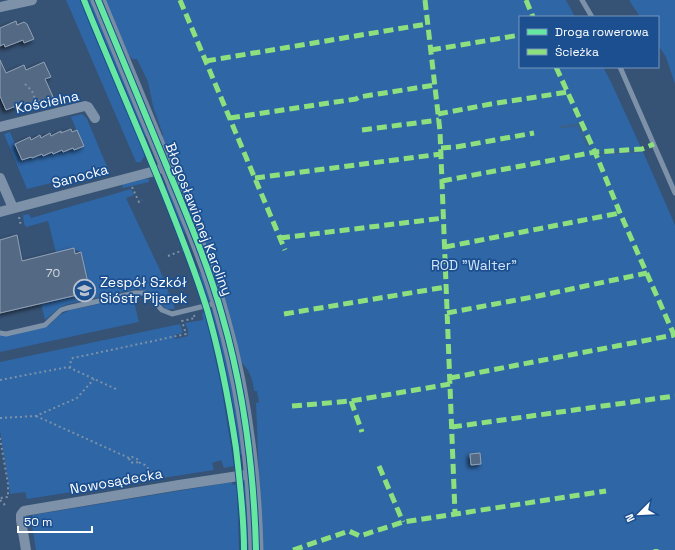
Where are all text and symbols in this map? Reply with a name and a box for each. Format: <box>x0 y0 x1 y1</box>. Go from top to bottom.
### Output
legend <box>519 16 659 68</box>
text: Droga rowerowa <box>555 24 649 40</box>
text: Ścieżka <box>555 44 599 60</box>
street label: Kościelna <box>14 86 80 118</box>
street label: Błogosławionej Karoliny <box>161 140 237 298</box>
street label: Sanocka <box>50 160 110 192</box>
park label: ROD "Walter" <box>431 256 517 274</box>
house number: 70 <box>46 265 60 281</box>
place label: Zespół Szkół Sióstr Pijarek <box>100 273 188 307</box>
school or university icon: Zespół Szkół Sióstr Pijarek <box>71 277 97 303</box>
street label: Nowosądecka <box>68 464 164 498</box>
north arrow <box>619 494 659 534</box>
scale bar <box>18 508 92 534</box>
text: N <box>622 512 638 524</box>
text: 50 m <box>24 514 52 530</box>

